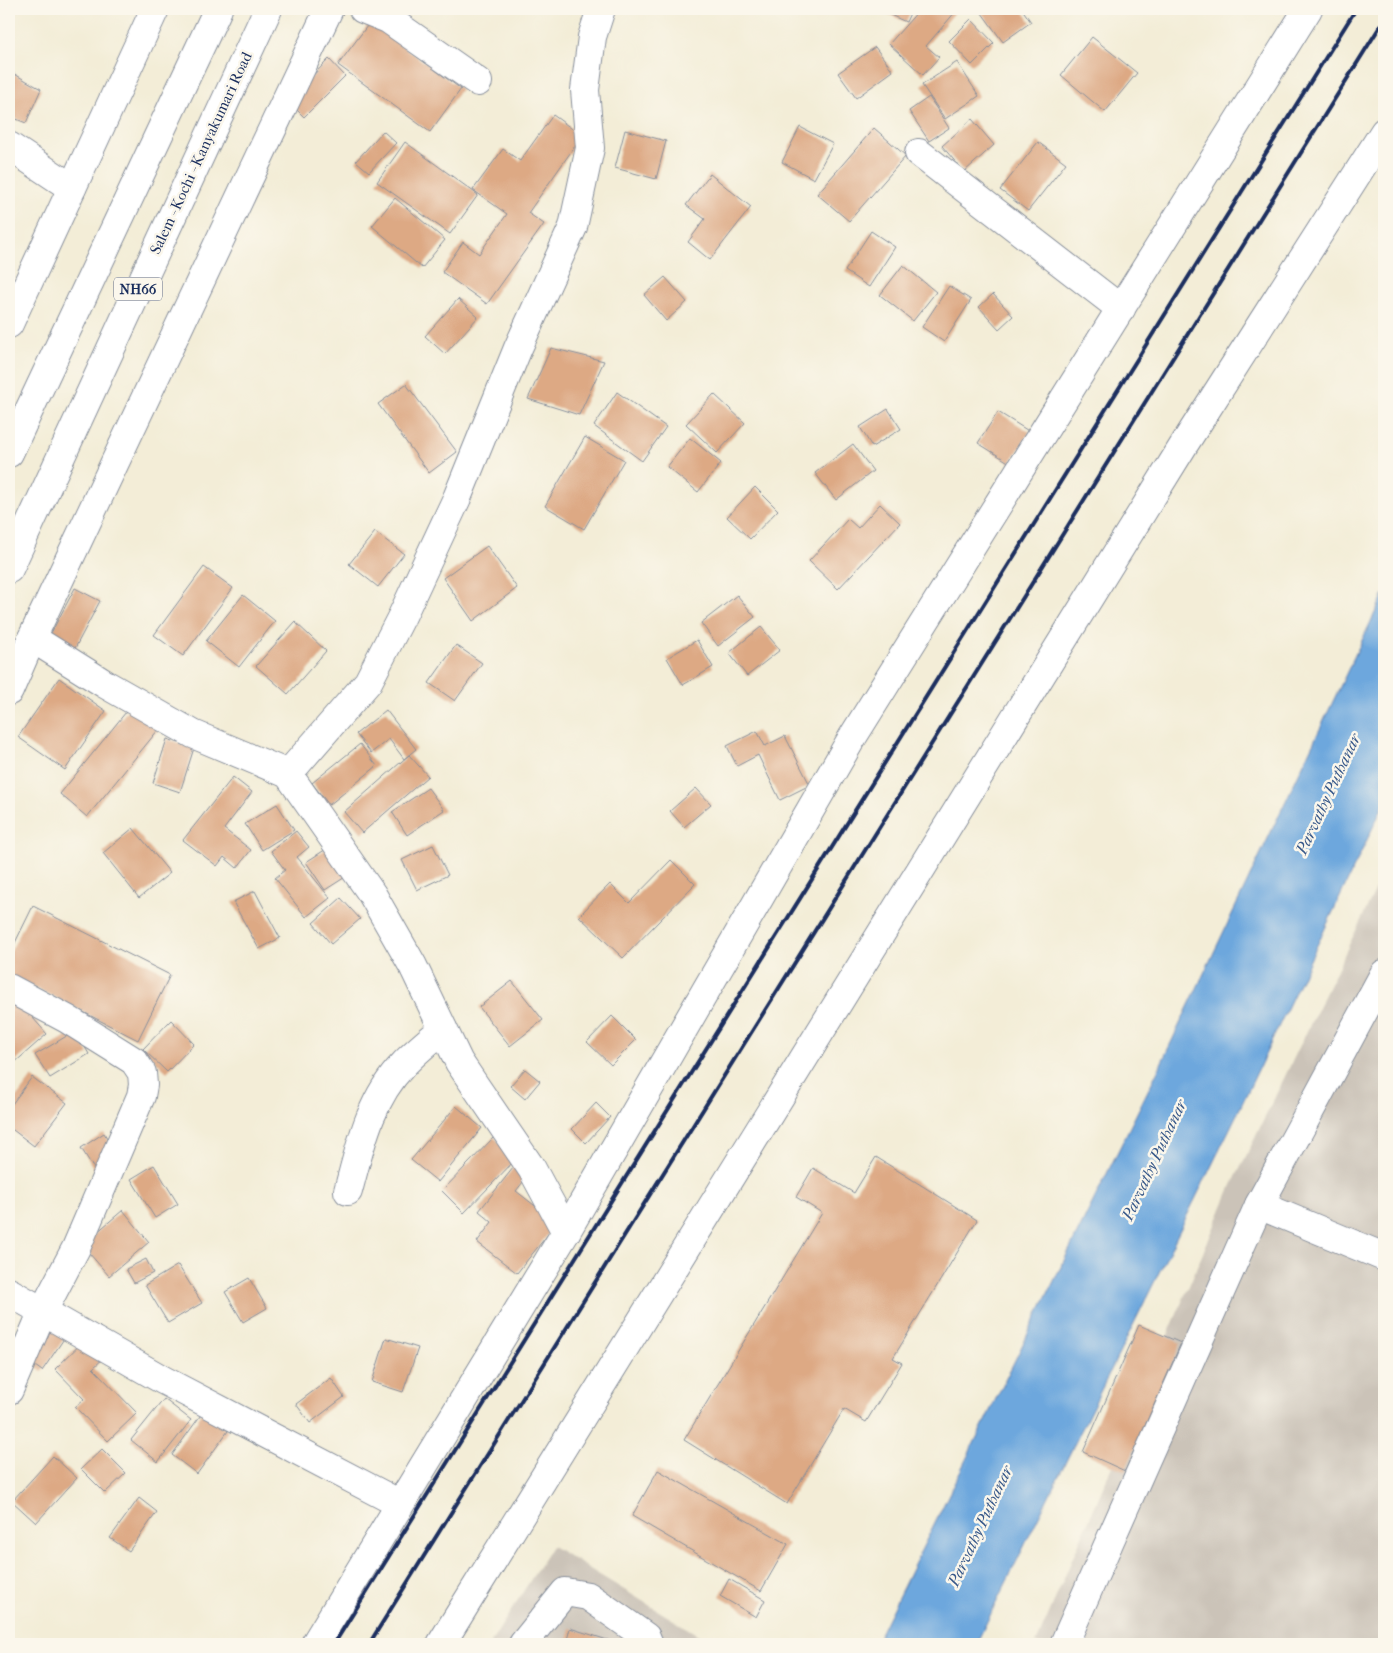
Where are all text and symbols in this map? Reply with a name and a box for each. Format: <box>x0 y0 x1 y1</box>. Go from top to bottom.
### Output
street label: Salem - Kochi - Kanyakumari Road <box>146 48 256 257</box>
road number: NH66 <box>114 278 162 300</box>
water label: Parvathy Puthanar <box>1291 729 1365 858</box>
water label: Parvathy Puthanar <box>1117 1095 1191 1224</box>
water label: Parvathy Puthanar <box>943 1461 1017 1590</box>

